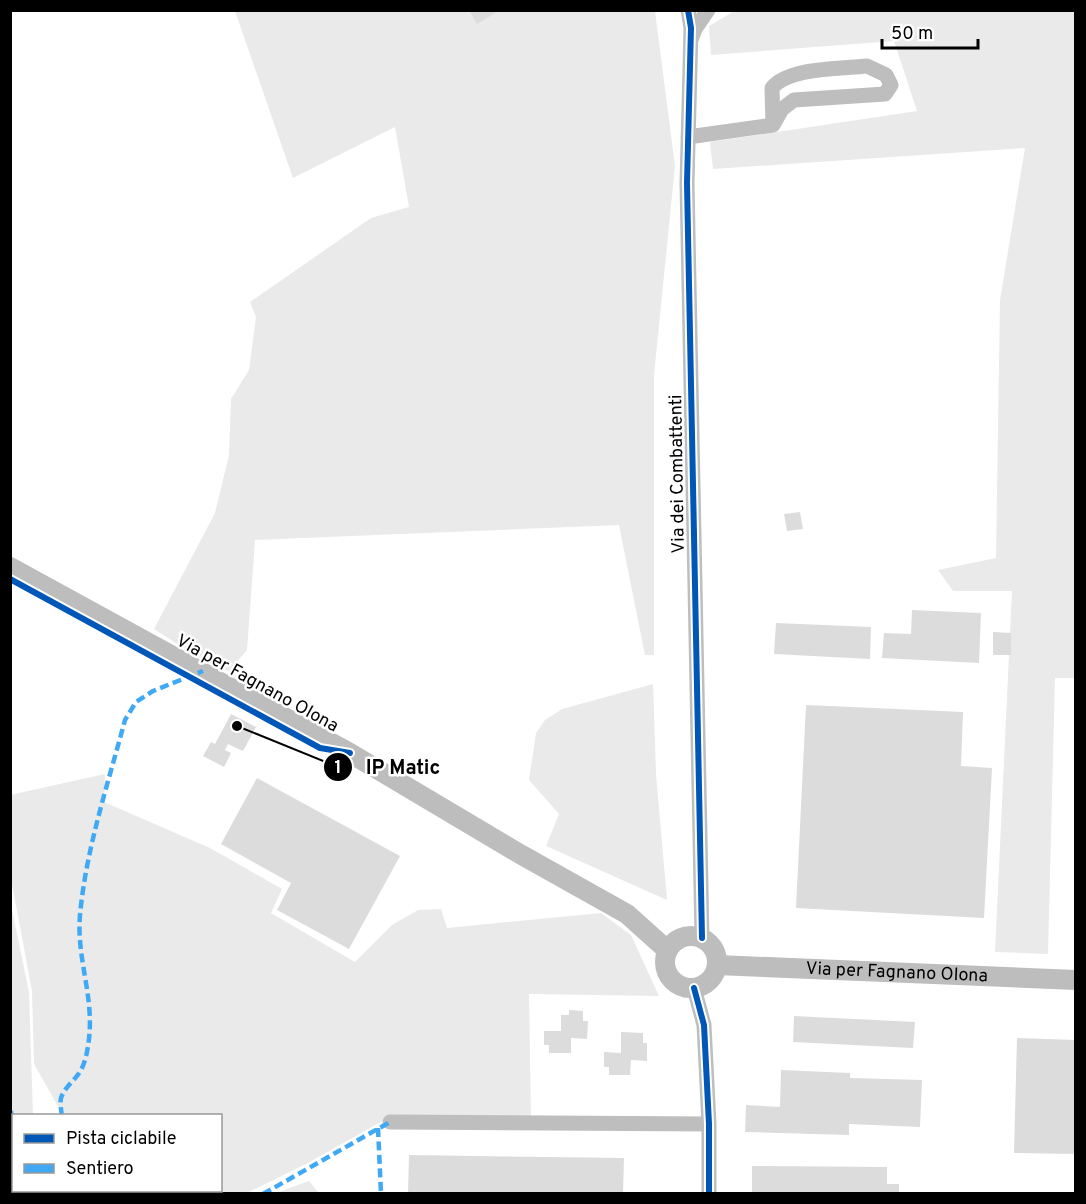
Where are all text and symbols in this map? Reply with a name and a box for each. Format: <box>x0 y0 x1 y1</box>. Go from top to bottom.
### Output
scale bar <box>882 12 978 50</box>
text: 50 m <box>891 23 933 46</box>
street label: Via dei Combattenti <box>665 394 691 554</box>
street label: Via per Fagnano Olona <box>172 630 342 738</box>
callout: IP Matic <box>323 748 452 786</box>
text: IP Matic <box>366 756 440 782</box>
text: 1 <box>334 757 342 780</box>
street label: Via per Fagnano Olona <box>805 957 988 988</box>
legend <box>12 1114 222 1192</box>
text: Pista ciclabile <box>66 1128 176 1151</box>
text: Sentiero <box>66 1158 134 1181</box>

